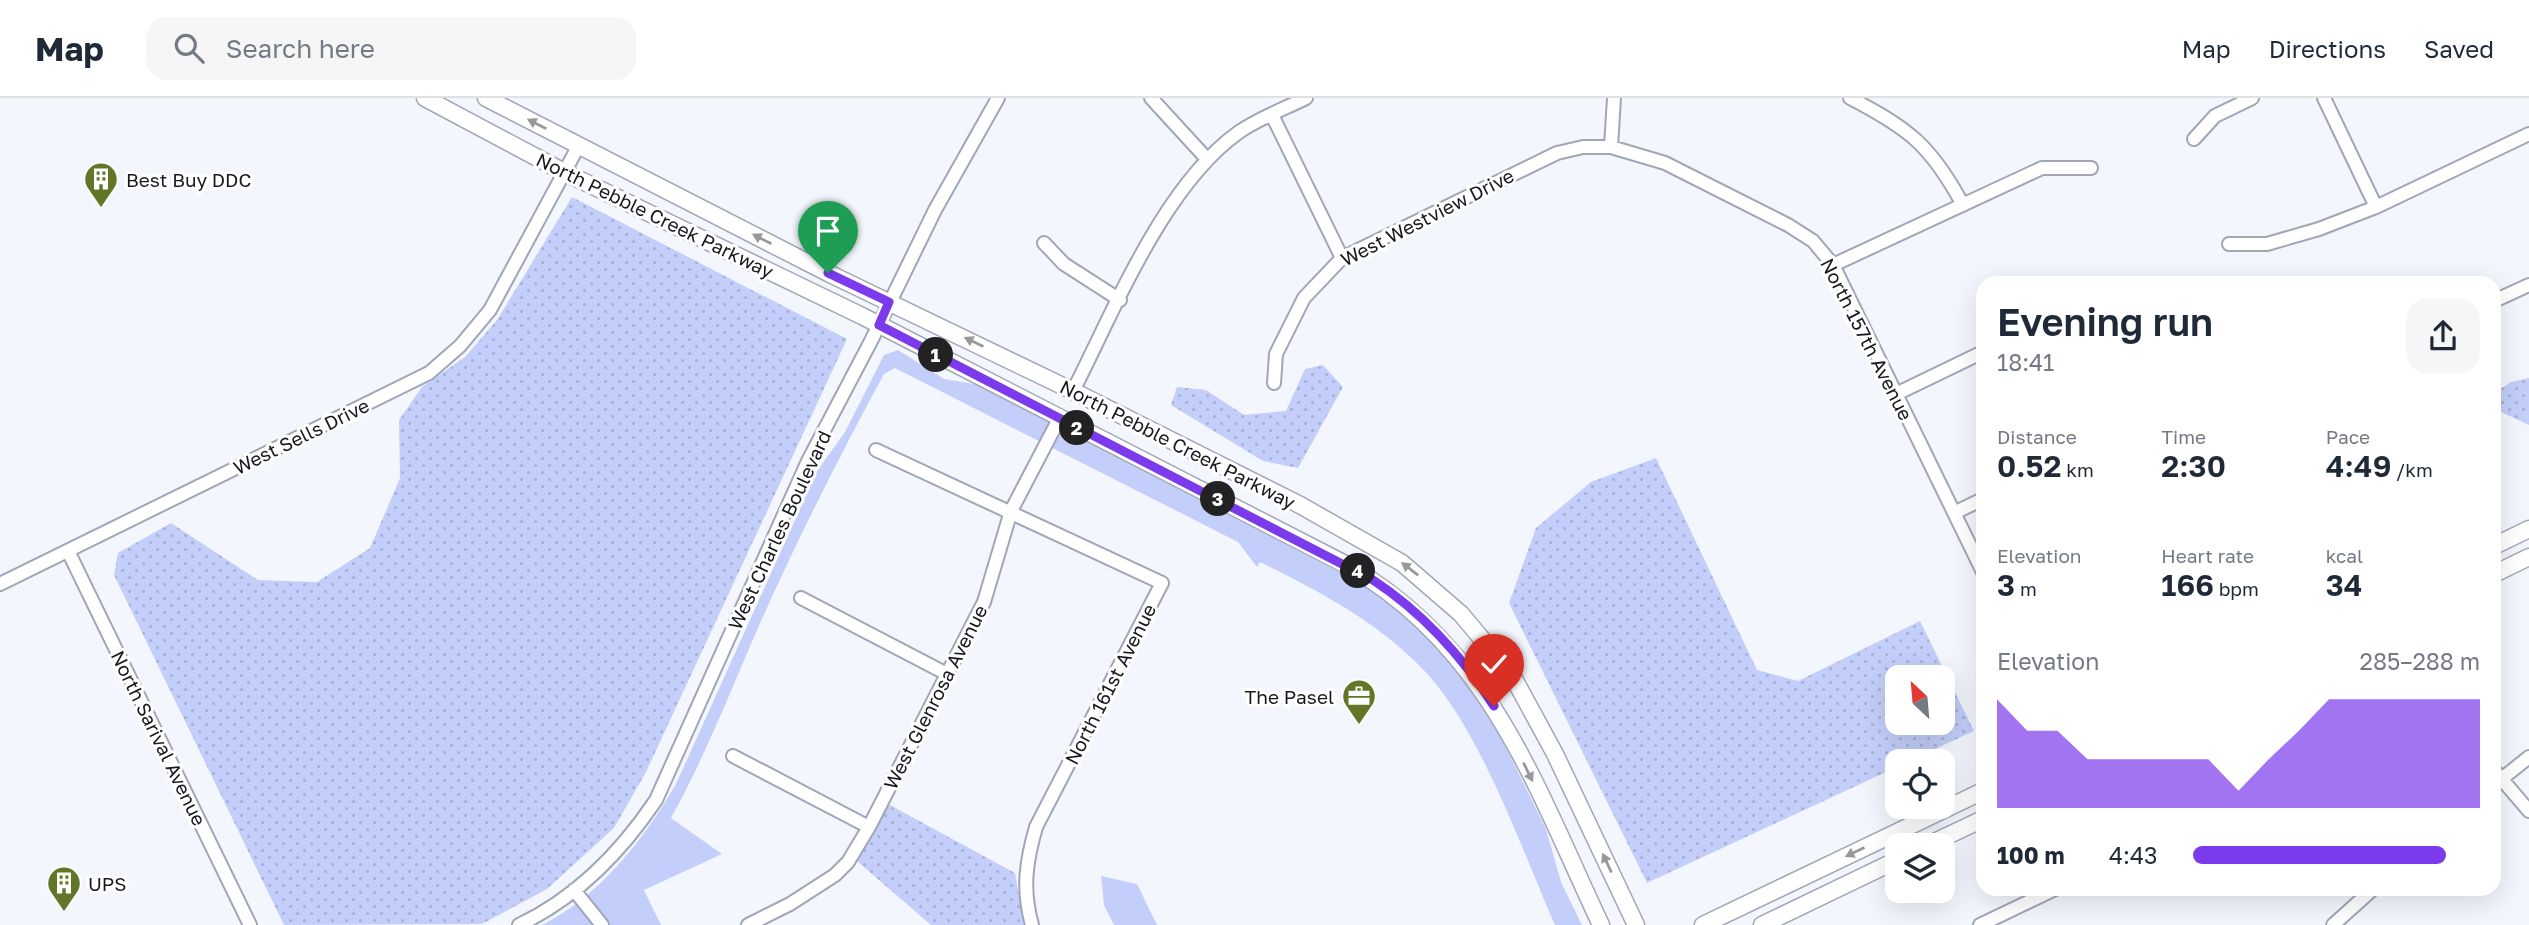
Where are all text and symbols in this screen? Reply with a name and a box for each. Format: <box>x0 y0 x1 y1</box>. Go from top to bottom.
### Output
search box <box>146 17 636 80</box>
text: Map <box>35 29 104 68</box>
icon: search <box>170 29 208 67</box>
text: Search here <box>226 33 375 64</box>
text: Map <box>2182 34 2231 63</box>
text: Directions <box>2269 34 2386 63</box>
text: Saved <box>2424 34 2494 63</box>
one-way arrow <box>527 119 547 130</box>
street label: North Pebble Creek Parkway <box>533 147 778 283</box>
building icon: Best Buy DDC <box>82 160 120 209</box>
street label: West Westview Drive <box>1337 163 1517 271</box>
place label: Best Buy DDC <box>126 168 251 191</box>
pin <box>798 201 858 273</box>
icon: arrive <box>809 212 847 250</box>
one-way arrow <box>752 233 772 245</box>
street label: North 157th Avenue <box>1816 254 1918 424</box>
text: Evening run <box>1997 299 2213 344</box>
button: share <box>2406 299 2480 373</box>
one-way arrow <box>964 337 984 348</box>
pin: 1 <box>918 338 954 372</box>
text: 1 <box>931 343 940 366</box>
text: 18:41 <box>1997 348 2054 376</box>
street label: North Pebble Creek Parkway <box>1057 375 1300 514</box>
street label: West Sells Drive <box>229 393 373 479</box>
pin: 2 <box>1060 410 1094 446</box>
text: 2 <box>1071 416 1082 439</box>
text: Distance <box>1997 425 2077 448</box>
text: Time <box>2161 425 2206 448</box>
text: Pace <box>2326 425 2370 448</box>
street label: West Charles Boulevard <box>723 427 835 633</box>
text: 0.52 <box>1997 448 2061 484</box>
text: 2:30 <box>2161 448 2226 484</box>
text: 4:49 <box>2326 448 2391 484</box>
text: km <box>2061 458 2094 481</box>
text: /km <box>2391 458 2433 481</box>
pin: 3 <box>1200 482 1236 516</box>
text: 3 <box>1212 487 1223 510</box>
text: Elevation <box>1997 544 2082 567</box>
text: Heart rate <box>2161 544 2254 567</box>
text: kcal <box>2326 544 2363 567</box>
pin: 4 <box>1340 554 1376 588</box>
text: 4 <box>1352 559 1363 582</box>
one-way arrow <box>1401 562 1419 576</box>
text: 3 <box>1997 567 2015 603</box>
text: 166 <box>2161 567 2214 603</box>
text: 34 <box>2326 567 2363 603</box>
text: m <box>2015 577 2037 600</box>
text: bpm <box>2214 577 2259 600</box>
street label: North 161st Avenue <box>1060 600 1160 768</box>
street label: West Glenrosa Avenue <box>878 601 992 793</box>
pin <box>1464 634 1524 706</box>
icon: check <box>1475 645 1513 683</box>
street label: North Sarival Avenue <box>107 647 211 829</box>
text: Elevation <box>1997 647 2099 675</box>
text: 285–288 m <box>2360 647 2480 675</box>
north arrow <box>1885 665 1955 735</box>
map controls <box>1885 665 1955 903</box>
office icon: The Pasel <box>1340 677 1378 726</box>
place label: The Pasel <box>1245 685 1334 708</box>
button: locate <box>1885 749 1955 819</box>
one-way arrow <box>1522 762 1534 782</box>
button: layers <box>1885 833 1955 903</box>
text: 100 m <box>1997 841 2065 869</box>
text: 4:43 <box>2109 841 2157 869</box>
one-way arrow <box>1845 846 1865 858</box>
one-way arrow <box>1601 853 1613 873</box>
building icon: UPS <box>45 864 83 913</box>
place label: UPS <box>88 872 126 895</box>

